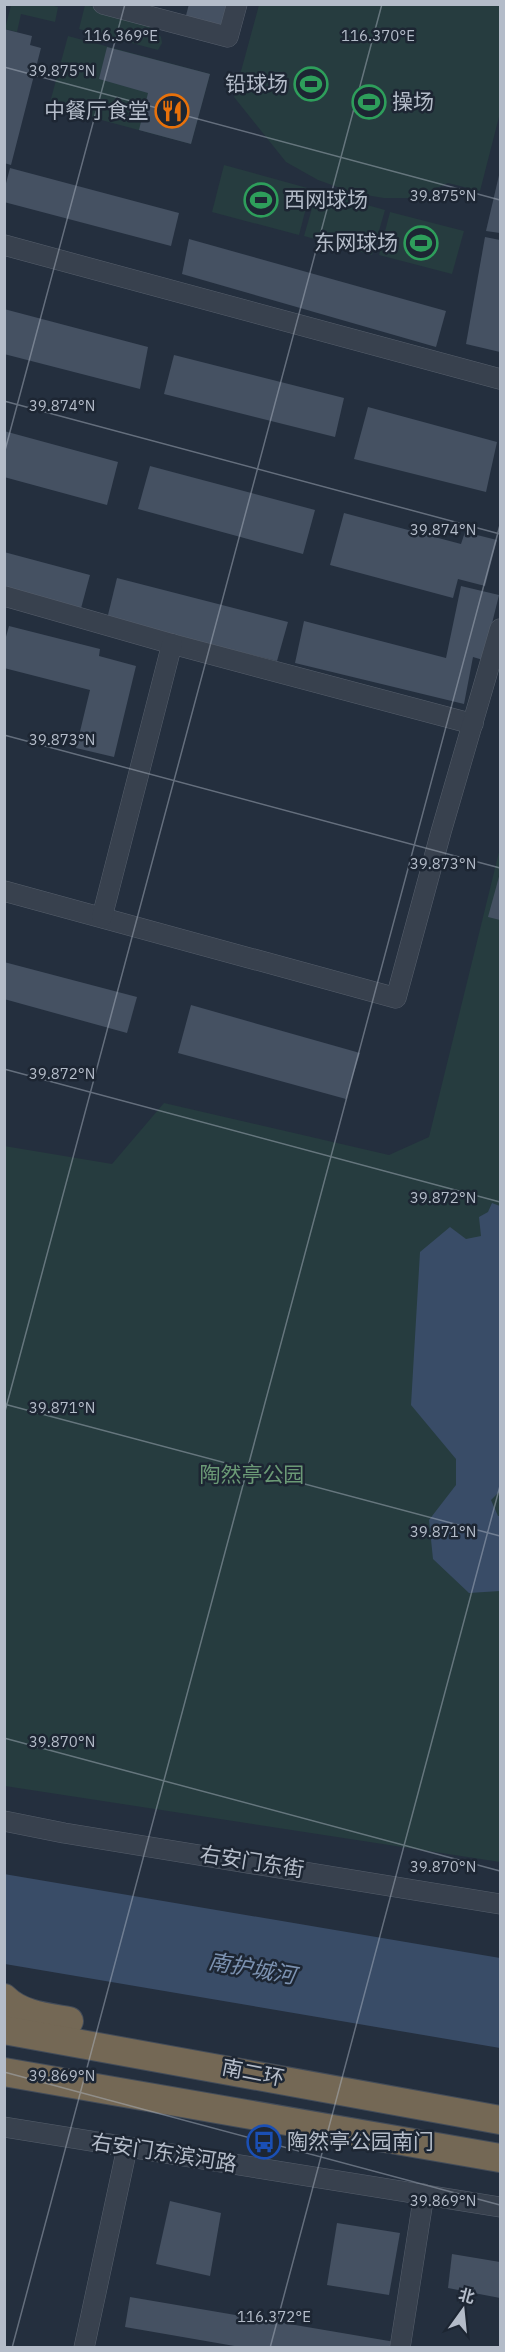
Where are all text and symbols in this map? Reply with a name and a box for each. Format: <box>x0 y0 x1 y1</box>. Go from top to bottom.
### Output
text: 116.369°E <box>84 26 158 45</box>
text: 116.370°E <box>341 26 415 45</box>
text: 39.875°N <box>29 61 95 80</box>
sports icon: 铅球场 <box>293 66 329 102</box>
place label: 铅球场 <box>225 69 288 97</box>
sports icon: 操场 <box>351 84 387 120</box>
place label: 操场 <box>392 87 434 115</box>
restaurant icon: 中餐厅食堂 <box>154 93 190 129</box>
place label: 中餐厅食堂 <box>44 96 149 124</box>
sports icon: 西网球场 <box>243 182 279 218</box>
place label: 西网球场 <box>284 185 368 213</box>
text: 39.875°N <box>410 186 476 205</box>
sports icon: 东网球场 <box>403 225 439 261</box>
place label: 东网球场 <box>314 228 398 256</box>
text: 39.874°N <box>29 396 95 415</box>
text: 39.874°N <box>410 520 476 539</box>
text: 39.873°N <box>29 730 95 749</box>
text: 39.873°N <box>410 854 476 873</box>
text: 39.872°N <box>29 1064 95 1083</box>
text: 39.872°N <box>410 1188 476 1207</box>
text: 39.871°N <box>29 1398 95 1417</box>
park label: 陶然亭公园 <box>200 1460 305 1488</box>
text: 39.871°N <box>410 1522 476 1541</box>
text: 39.870°N <box>29 1732 95 1751</box>
street label: 右安门东街 <box>198 1839 306 1883</box>
text: 39.870°N <box>410 1857 476 1876</box>
water label: 南护城河 <box>206 1946 302 1990</box>
street label: 南二环 <box>220 2052 287 2092</box>
text: 39.869°N <box>29 2066 95 2085</box>
bus stop icon: 陶然亭公园南门 <box>246 2124 282 2160</box>
street label: 右安门东滨河路 <box>89 2127 239 2177</box>
place label: 陶然亭公园南门 <box>287 2127 434 2155</box>
text: 39.869°N <box>410 2191 476 2210</box>
north arrow <box>433 2280 493 2340</box>
text: 北 <box>457 2284 477 2307</box>
text: 116.372°E <box>237 2307 311 2326</box>

